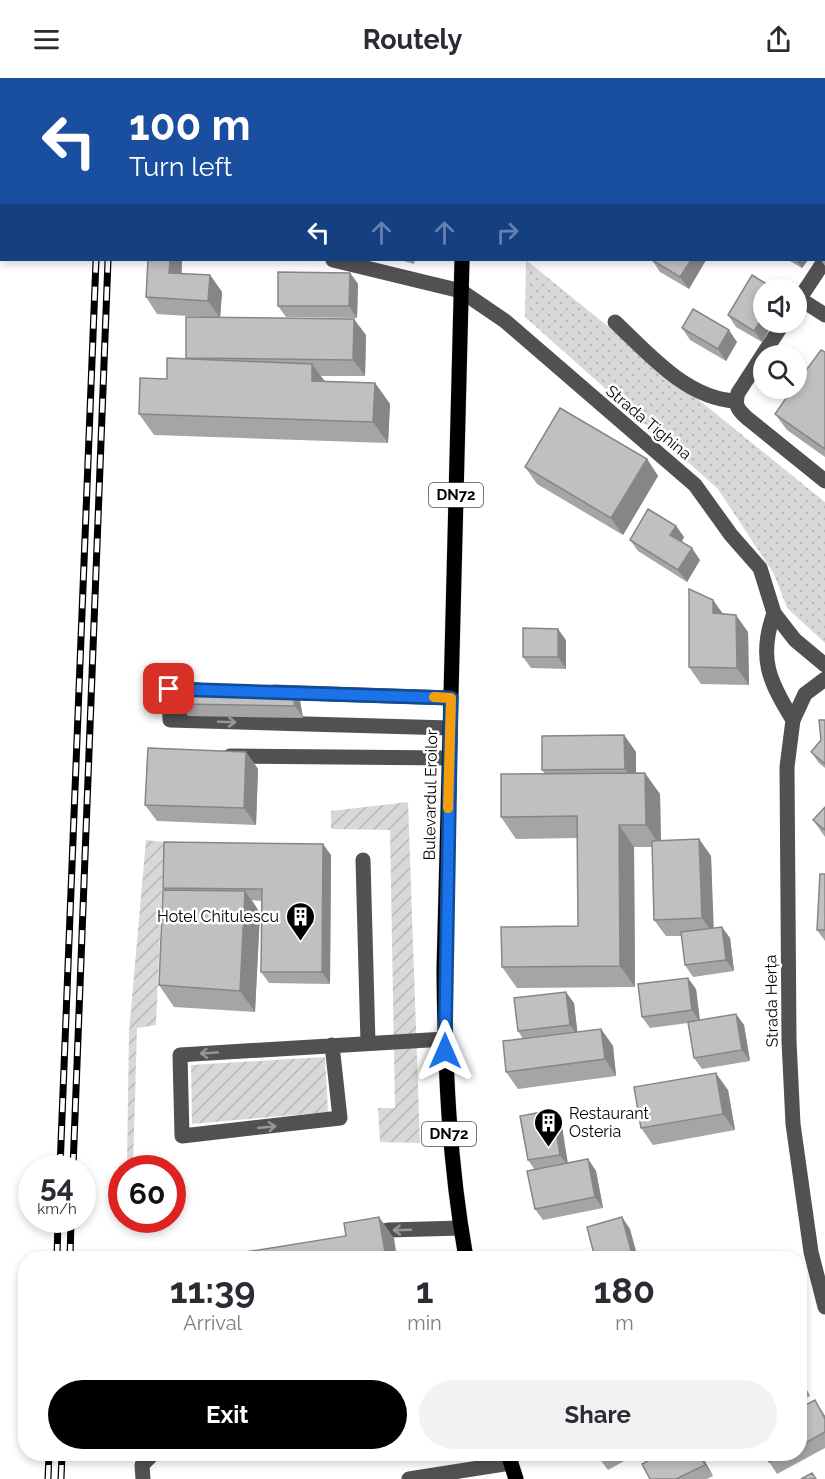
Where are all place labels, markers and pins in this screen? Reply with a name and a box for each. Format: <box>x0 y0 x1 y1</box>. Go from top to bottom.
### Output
pin <box>143 663 194 714</box>
building icon: Hotel Chitulescu <box>284 900 316 942</box>
place label: Hotel Chitulescu <box>157 907 279 926</box>
place label: Restaurant Osteria <box>569 1104 649 1141</box>
building icon: Restaurant Osteria <box>532 1106 564 1148</box>

